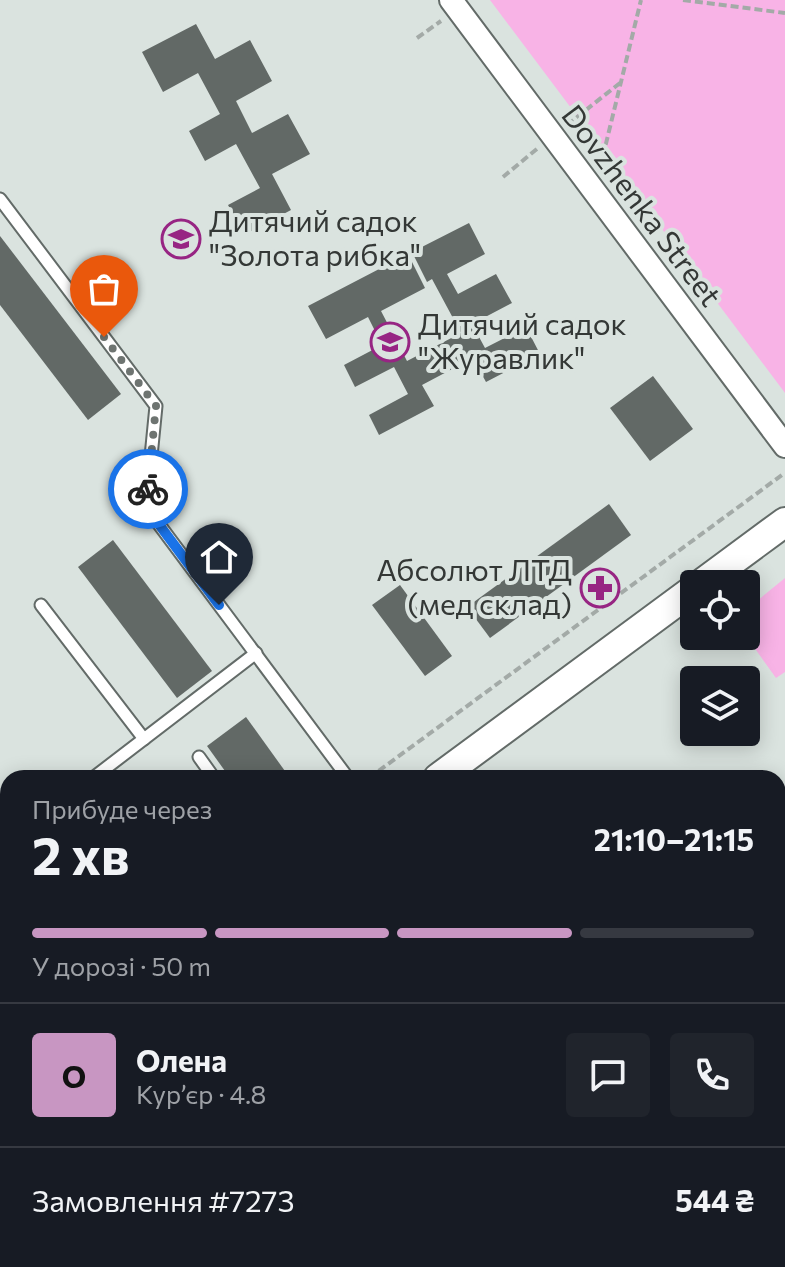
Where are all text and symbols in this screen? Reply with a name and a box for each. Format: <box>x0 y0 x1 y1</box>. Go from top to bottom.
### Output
street label: Dovzhenka Street <box>555 97 731 312</box>
place label: Дитячий садок "Золота рибка" <box>209 201 421 272</box>
school or university icon: Дитячий садок "Золота рибка" <box>160 218 202 260</box>
pin <box>70 255 138 337</box>
icon: bag <box>82 267 126 311</box>
place label: Дитячий садок "Журавлик" <box>418 304 627 375</box>
school or university icon: Дитячий садок "Журавлик" <box>369 321 411 363</box>
courier <box>108 449 188 529</box>
icon: bike <box>126 467 170 511</box>
pin <box>185 523 253 605</box>
icon: home <box>197 535 241 579</box>
place label: Абсолют ЛТД (мед склад) <box>376 550 572 621</box>
pharmacy icon: Абсолют ЛТД (мед склад) <box>579 567 621 609</box>
map controls <box>680 570 760 746</box>
button: locate <box>680 570 760 650</box>
button: layers <box>680 666 760 746</box>
text: Прибуде через <box>32 793 212 824</box>
text: 21:10–21:15 <box>594 820 754 857</box>
text: 2 хв <box>32 822 129 886</box>
text: У дорозі · 50 m <box>32 950 211 981</box>
button: chat <box>566 1033 650 1117</box>
button: phone <box>670 1033 754 1117</box>
text: Олена <box>136 1041 227 1078</box>
text: О <box>62 1057 86 1094</box>
text: Кур’єр · 4.8 <box>136 1078 266 1109</box>
text: Замовлення #7273 <box>32 1181 295 1218</box>
text: 544 ₴ <box>675 1181 754 1218</box>

